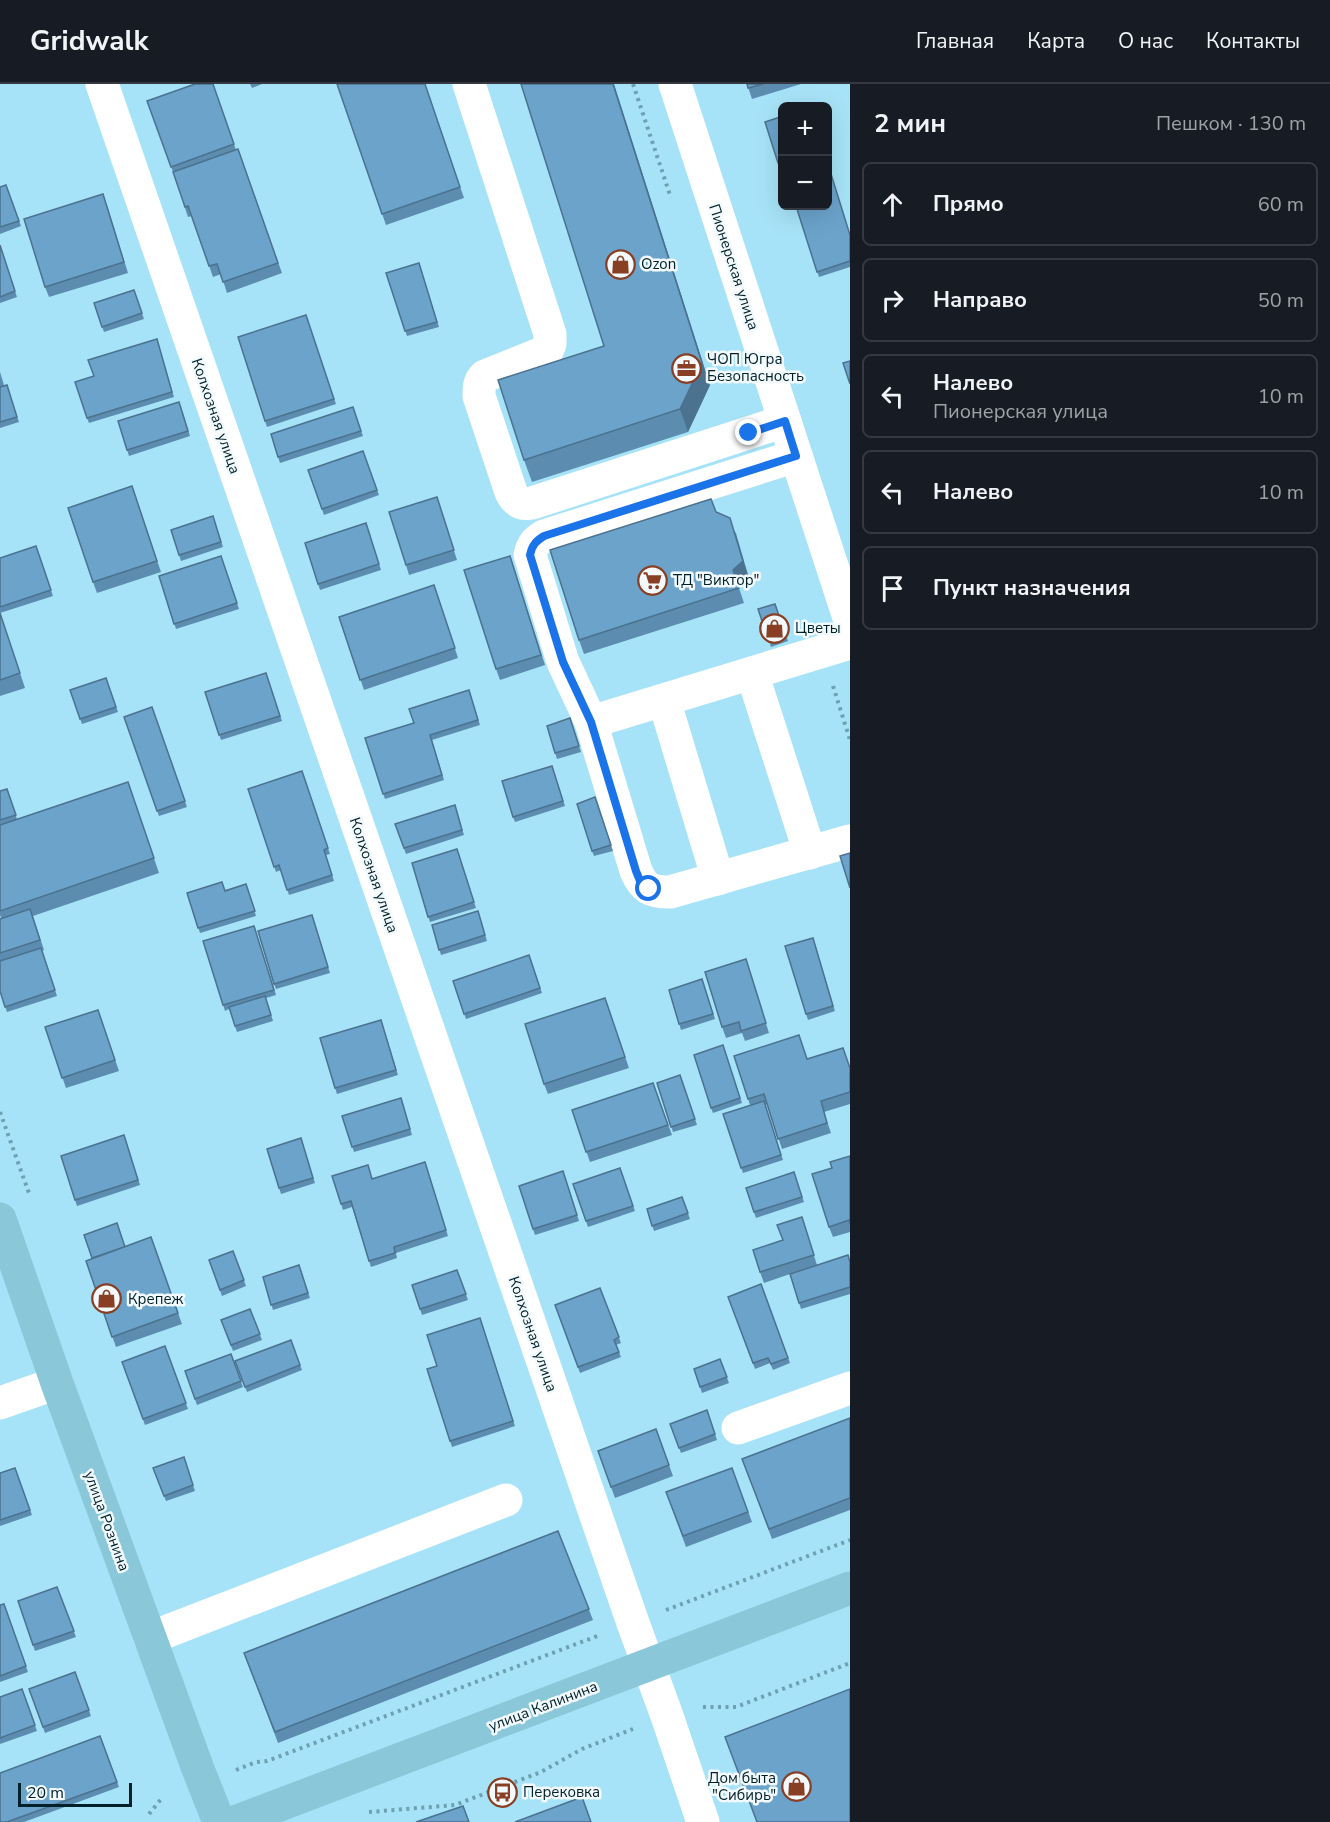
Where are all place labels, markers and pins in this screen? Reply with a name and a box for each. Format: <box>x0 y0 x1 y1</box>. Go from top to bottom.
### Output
shop icon: Ozon <box>604 248 636 280</box>
place label: Ozon <box>641 254 676 274</box>
place label: ЧОП Югра Безопасность <box>707 349 804 386</box>
office icon: ЧОП Югра Безопасность <box>670 352 702 384</box>
supermarket icon: ТД "Виктор" <box>636 564 668 596</box>
place label: ТД "Виктор" <box>673 570 759 590</box>
shop icon: Цветы <box>758 612 790 644</box>
place label: Цветы <box>795 618 841 638</box>
shop icon: Крепеж <box>91 1283 123 1315</box>
place label: Крепеж <box>128 1289 184 1309</box>
place label: Дом быта "Сибирь" <box>708 1768 776 1805</box>
shop icon: Дом быта "Сибирь" <box>781 1771 813 1803</box>
bus stop icon: Перековка <box>486 1776 518 1808</box>
place label: Перековка <box>523 1782 600 1802</box>

